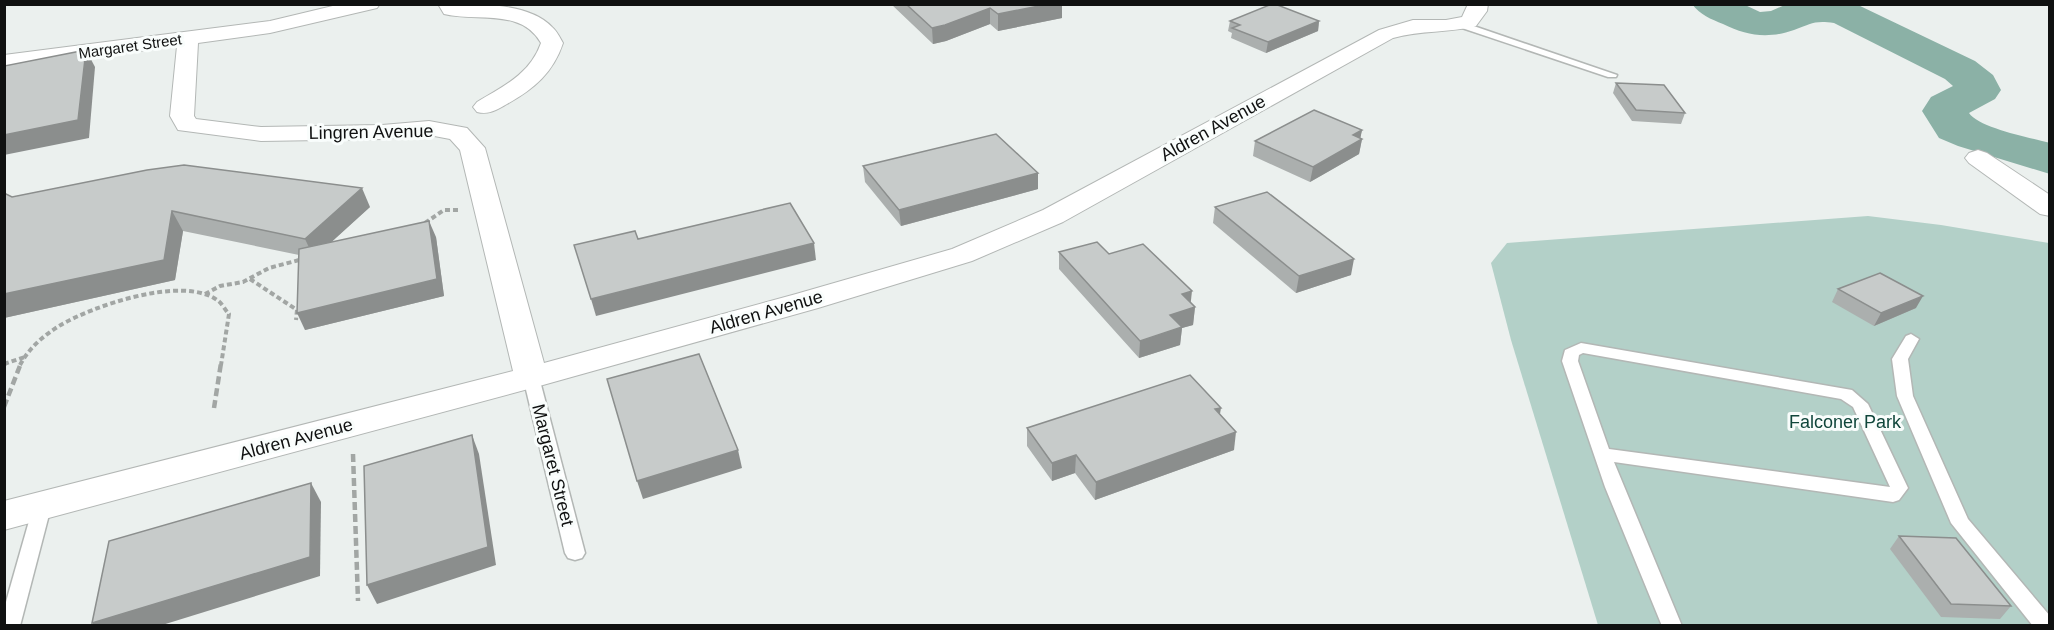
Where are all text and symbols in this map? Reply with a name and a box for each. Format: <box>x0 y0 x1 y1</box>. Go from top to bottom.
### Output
street label: Margaret Street <box>77 30 184 62</box>
street label: Aldren Avenue <box>1157 91 1269 165</box>
street label: Lingren Avenue <box>308 121 434 143</box>
street label: Aldren Avenue <box>707 286 825 338</box>
street label: Margaret Street <box>528 402 578 528</box>
park label: Falconer Park <box>1789 412 1902 432</box>
street label: Aldren Avenue <box>237 414 355 464</box>

